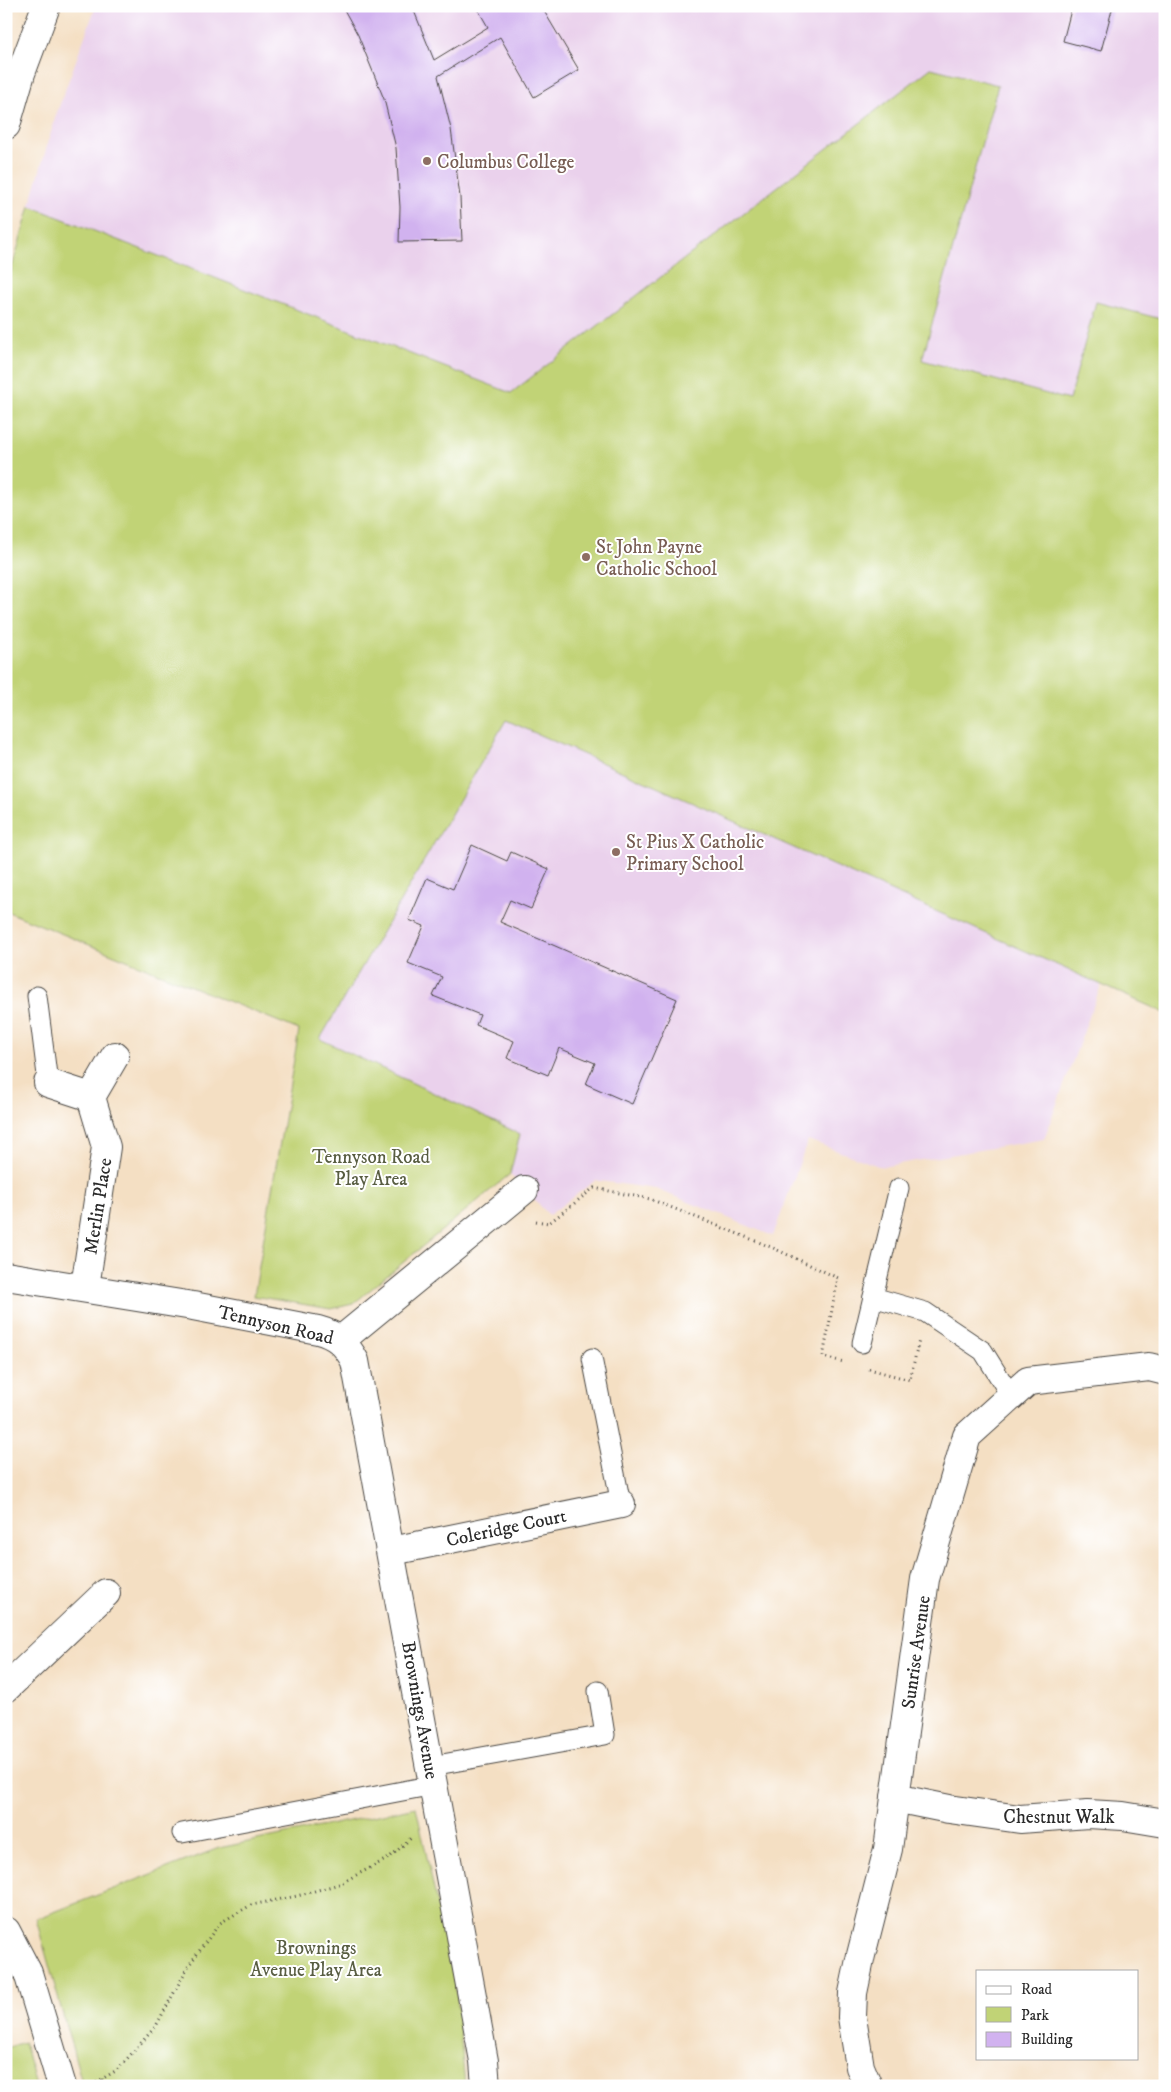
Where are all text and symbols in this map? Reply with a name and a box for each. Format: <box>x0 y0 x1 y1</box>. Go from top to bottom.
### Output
place label: Columbus College <box>437 151 575 174</box>
marker: Columbus College <box>421 155 433 167</box>
place label: St John Payne Catholic School <box>596 536 717 581</box>
marker: St John Payne Catholic School <box>580 551 592 563</box>
place label: St Pius X Catholic Primary School <box>626 831 764 876</box>
marker: St Pius X Catholic Primary School <box>610 846 622 858</box>
park label: Tennyson Road Play Area <box>312 1146 431 1191</box>
street label: Merlin Place <box>80 1156 117 1256</box>
street label: Tennyson Road <box>216 1301 336 1350</box>
street label: Coleridge Court <box>444 1505 568 1552</box>
street label: Sunrise Avenue <box>897 1594 936 1710</box>
street label: Brownings Avenue <box>396 1640 443 1781</box>
street label: Chestnut Walk <box>1003 1806 1115 1829</box>
park label: Brownings Avenue Play Area <box>250 1937 382 1982</box>
legend <box>976 1970 1138 2060</box>
text: Road <box>1021 1980 1053 1999</box>
text: Park <box>1021 2006 1050 2025</box>
text: Building <box>1021 2030 1073 2049</box>

